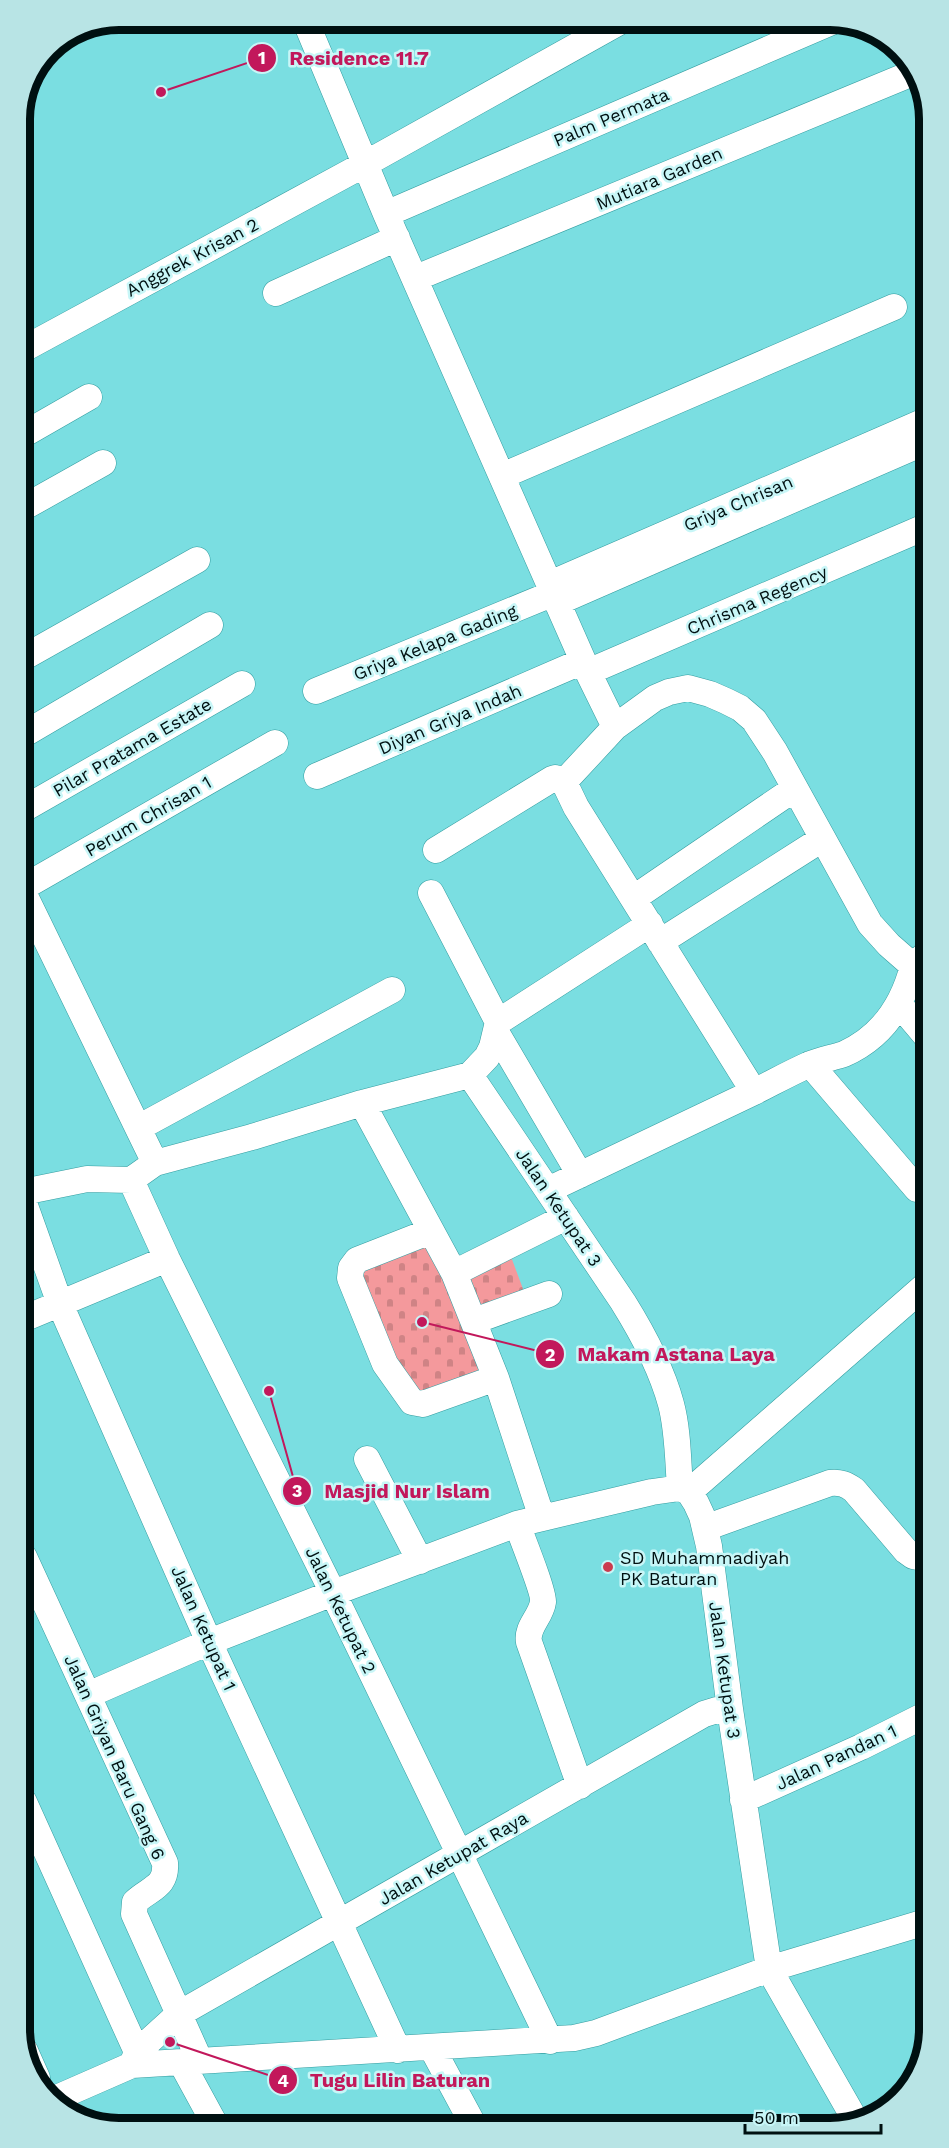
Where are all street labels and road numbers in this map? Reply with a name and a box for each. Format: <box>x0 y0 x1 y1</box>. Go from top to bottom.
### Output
street label: Palm Permata <box>550 83 672 151</box>
street label: Mutiara Garden <box>593 142 725 214</box>
street label: Anggrek Krisan 2 <box>122 213 262 301</box>
street label: Griya Chrisan <box>680 471 796 535</box>
street label: Chrisma Regency <box>684 561 831 639</box>
street label: Griya Kelapa Gading <box>350 599 520 684</box>
street label: Diyan Griya Indah <box>375 679 525 759</box>
street label: Pilar Pratama Estate <box>49 693 215 801</box>
street label: Perum Chrisan 1 <box>81 771 215 861</box>
street label: Jalan Ketupat 3 <box>512 1144 606 1270</box>
street label: Jalan Ketupat 2 <box>301 1543 381 1677</box>
street label: Jalan Ketupat 1 <box>167 1562 241 1694</box>
street label: Jalan Ketupat 3 <box>705 1600 745 1740</box>
street label: Jalan Griyan Baru Gang 6 <box>60 1651 170 1863</box>
street label: Jalan Pandan 1 <box>772 1720 900 1794</box>
street label: Jalan Ketupat Raya <box>375 1807 531 1909</box>

